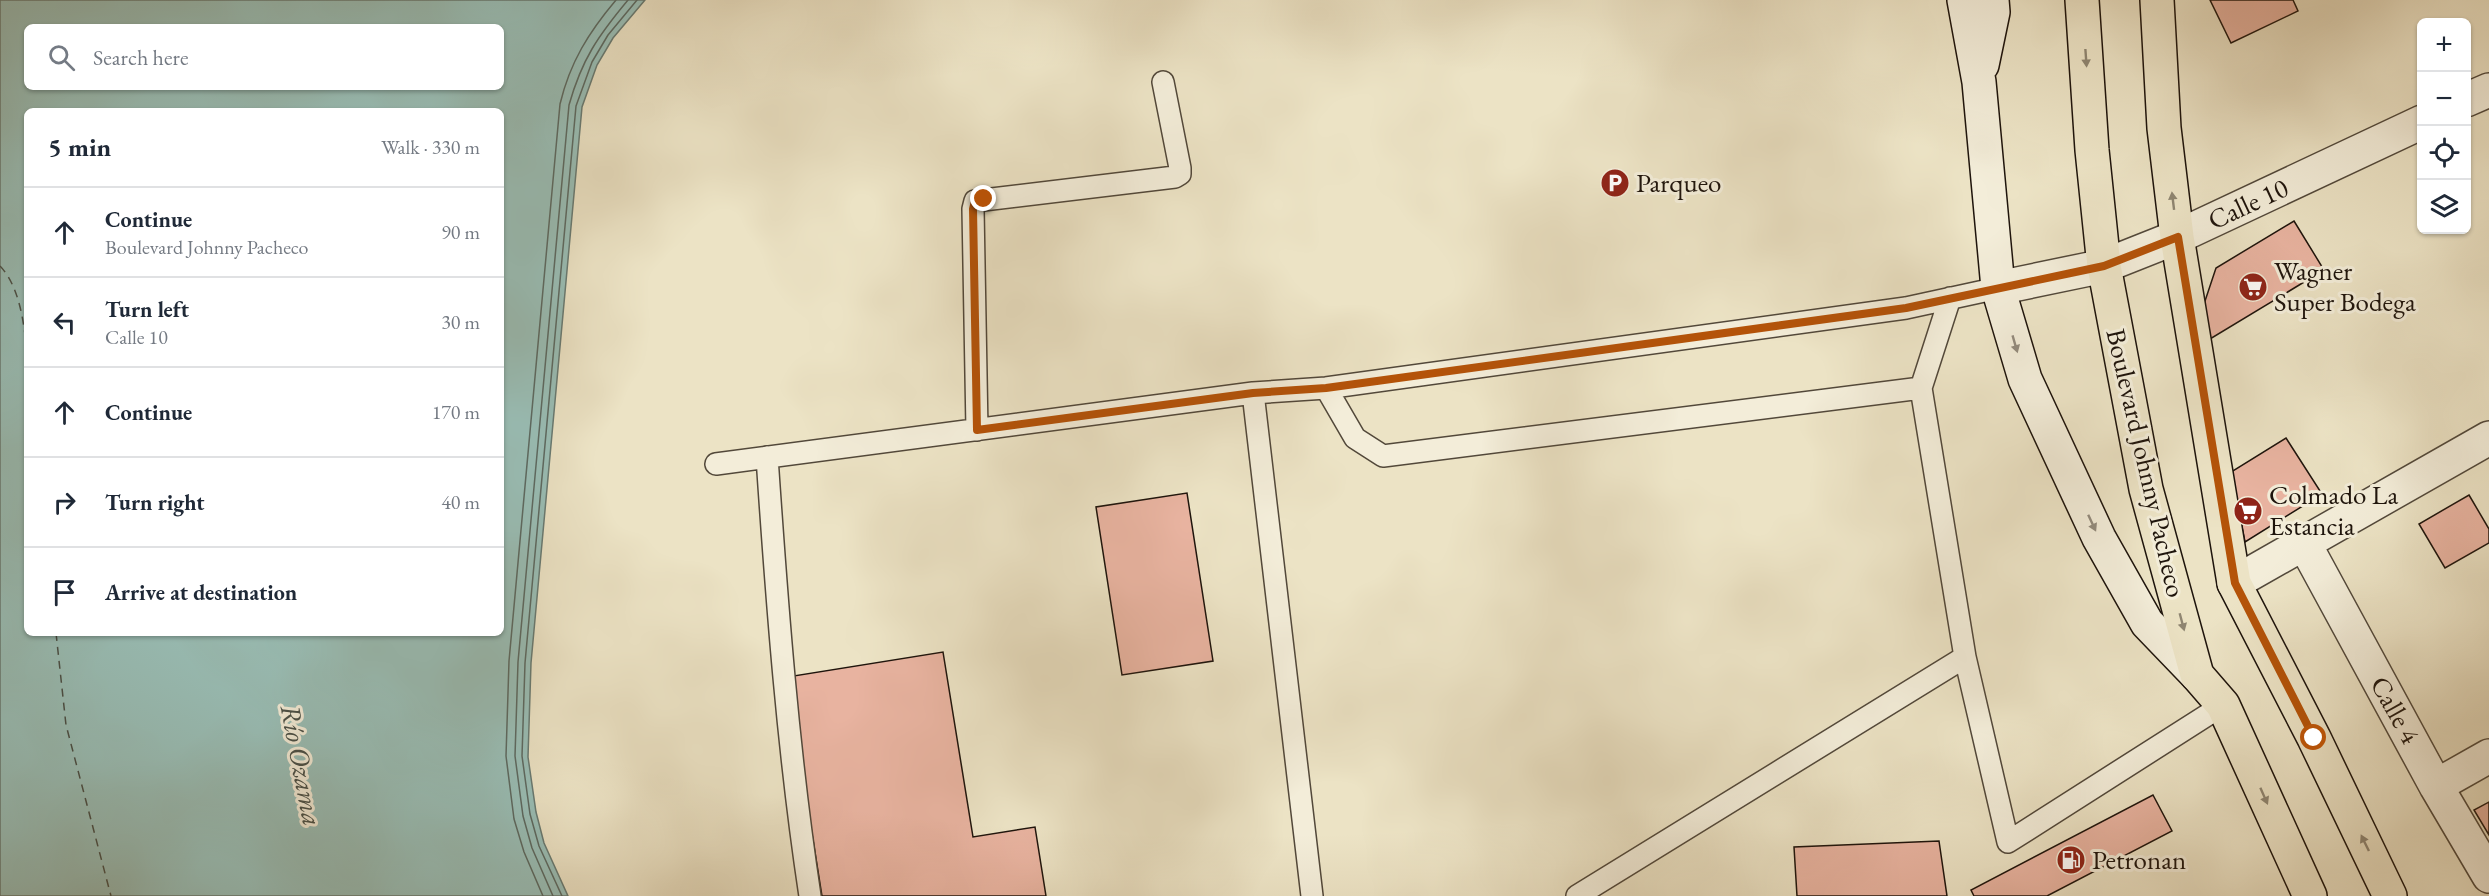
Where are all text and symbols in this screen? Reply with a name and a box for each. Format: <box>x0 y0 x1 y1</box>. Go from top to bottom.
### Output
map controls <box>2417 18 2471 234</box>
button: + <box>2417 18 2471 72</box>
search box <box>24 24 504 90</box>
icon: search <box>45 41 78 74</box>
text: Search here <box>93 43 188 72</box>
one-way arrow <box>2081 49 2091 68</box>
button: − <box>2417 72 2471 126</box>
button: locate <box>2417 126 2471 180</box>
text: 5 min <box>48 130 111 164</box>
text: Walk · 330 m <box>381 134 480 160</box>
place label: Parqueo <box>1636 165 1721 200</box>
parking icon: Parqueo <box>1599 167 1631 199</box>
street label: Calle 10 <box>2202 170 2294 237</box>
button: layers <box>2417 180 2471 234</box>
route end <box>970 185 996 211</box>
one-way arrow <box>2168 191 2178 210</box>
text: Continue <box>105 205 192 234</box>
icon: ahead <box>48 216 81 249</box>
text: 90 m <box>441 219 480 245</box>
text: Boulevard Johnny Pacheco <box>105 234 309 260</box>
place label: Wagner Super Bodega <box>2274 253 2416 319</box>
supermarket icon: Wagner Super Bodega <box>2237 271 2269 303</box>
text: Turn left <box>105 295 189 324</box>
icon: left <box>48 306 81 339</box>
text: 30 m <box>441 309 480 335</box>
text: Calle 10 <box>105 324 168 350</box>
street label: Boulevard Johnny Pacheco <box>2099 325 2194 601</box>
one-way arrow <box>2010 335 2020 353</box>
icon: ahead <box>48 396 81 429</box>
text: Continue <box>105 398 192 427</box>
text: 170 m <box>432 399 480 425</box>
place label: Colmado La Estancia <box>2269 477 2399 543</box>
icon: right <box>48 486 81 519</box>
text: Turn right <box>105 488 204 517</box>
text: 40 m <box>441 489 480 515</box>
supermarket icon: Colmado La Estancia <box>2232 495 2264 527</box>
one-way arrow <box>2087 514 2097 532</box>
icon: arrive <box>48 576 81 609</box>
text: Arrive at destination <box>105 578 297 607</box>
one-way arrow <box>2178 613 2188 631</box>
street label: Calle 4 <box>2363 670 2429 751</box>
water label: Río Ozama <box>273 701 331 829</box>
route start <box>2300 724 2326 750</box>
one-way arrow <box>2259 788 2269 806</box>
one-way arrow <box>2360 835 2369 852</box>
place label: Petronan <box>2092 842 2186 877</box>
fuel station icon: Petronan <box>2055 844 2087 876</box>

